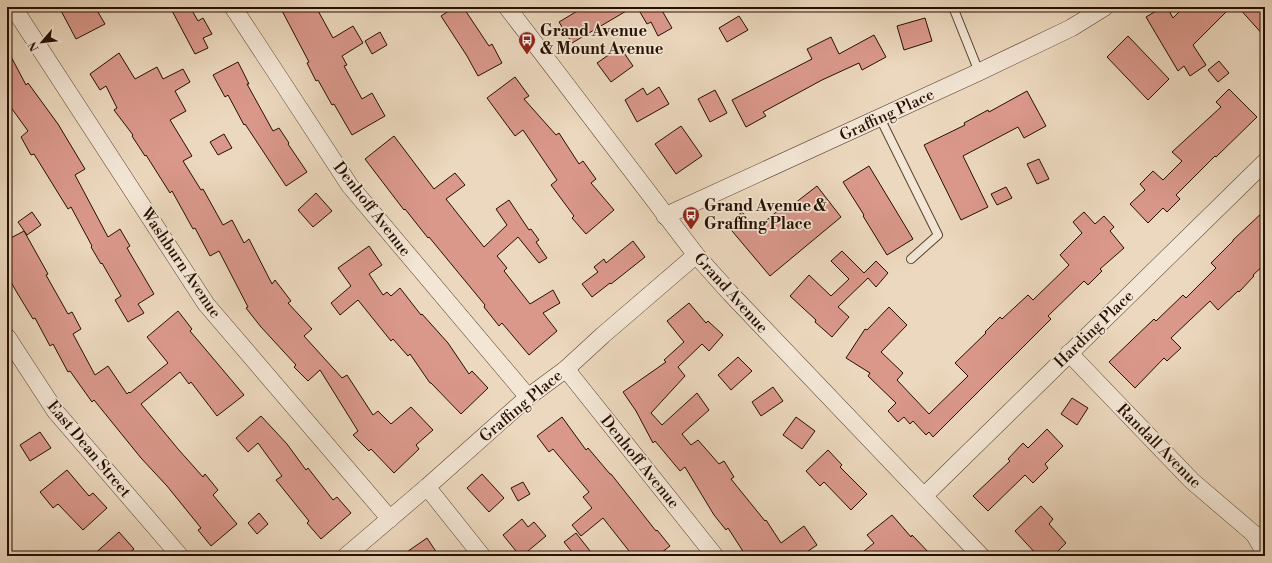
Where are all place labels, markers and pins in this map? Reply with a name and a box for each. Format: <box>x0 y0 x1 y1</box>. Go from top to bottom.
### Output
place label: Grand Avenue & Mount Avenue <box>540 21 664 59</box>
bus stop icon: Grand Avenue & Mount Avenue <box>517 30 537 55</box>
place label: Grand Avenue & Graffing Place <box>704 196 828 234</box>
bus stop icon: Grand Avenue & Graffing Place <box>681 205 701 230</box>

